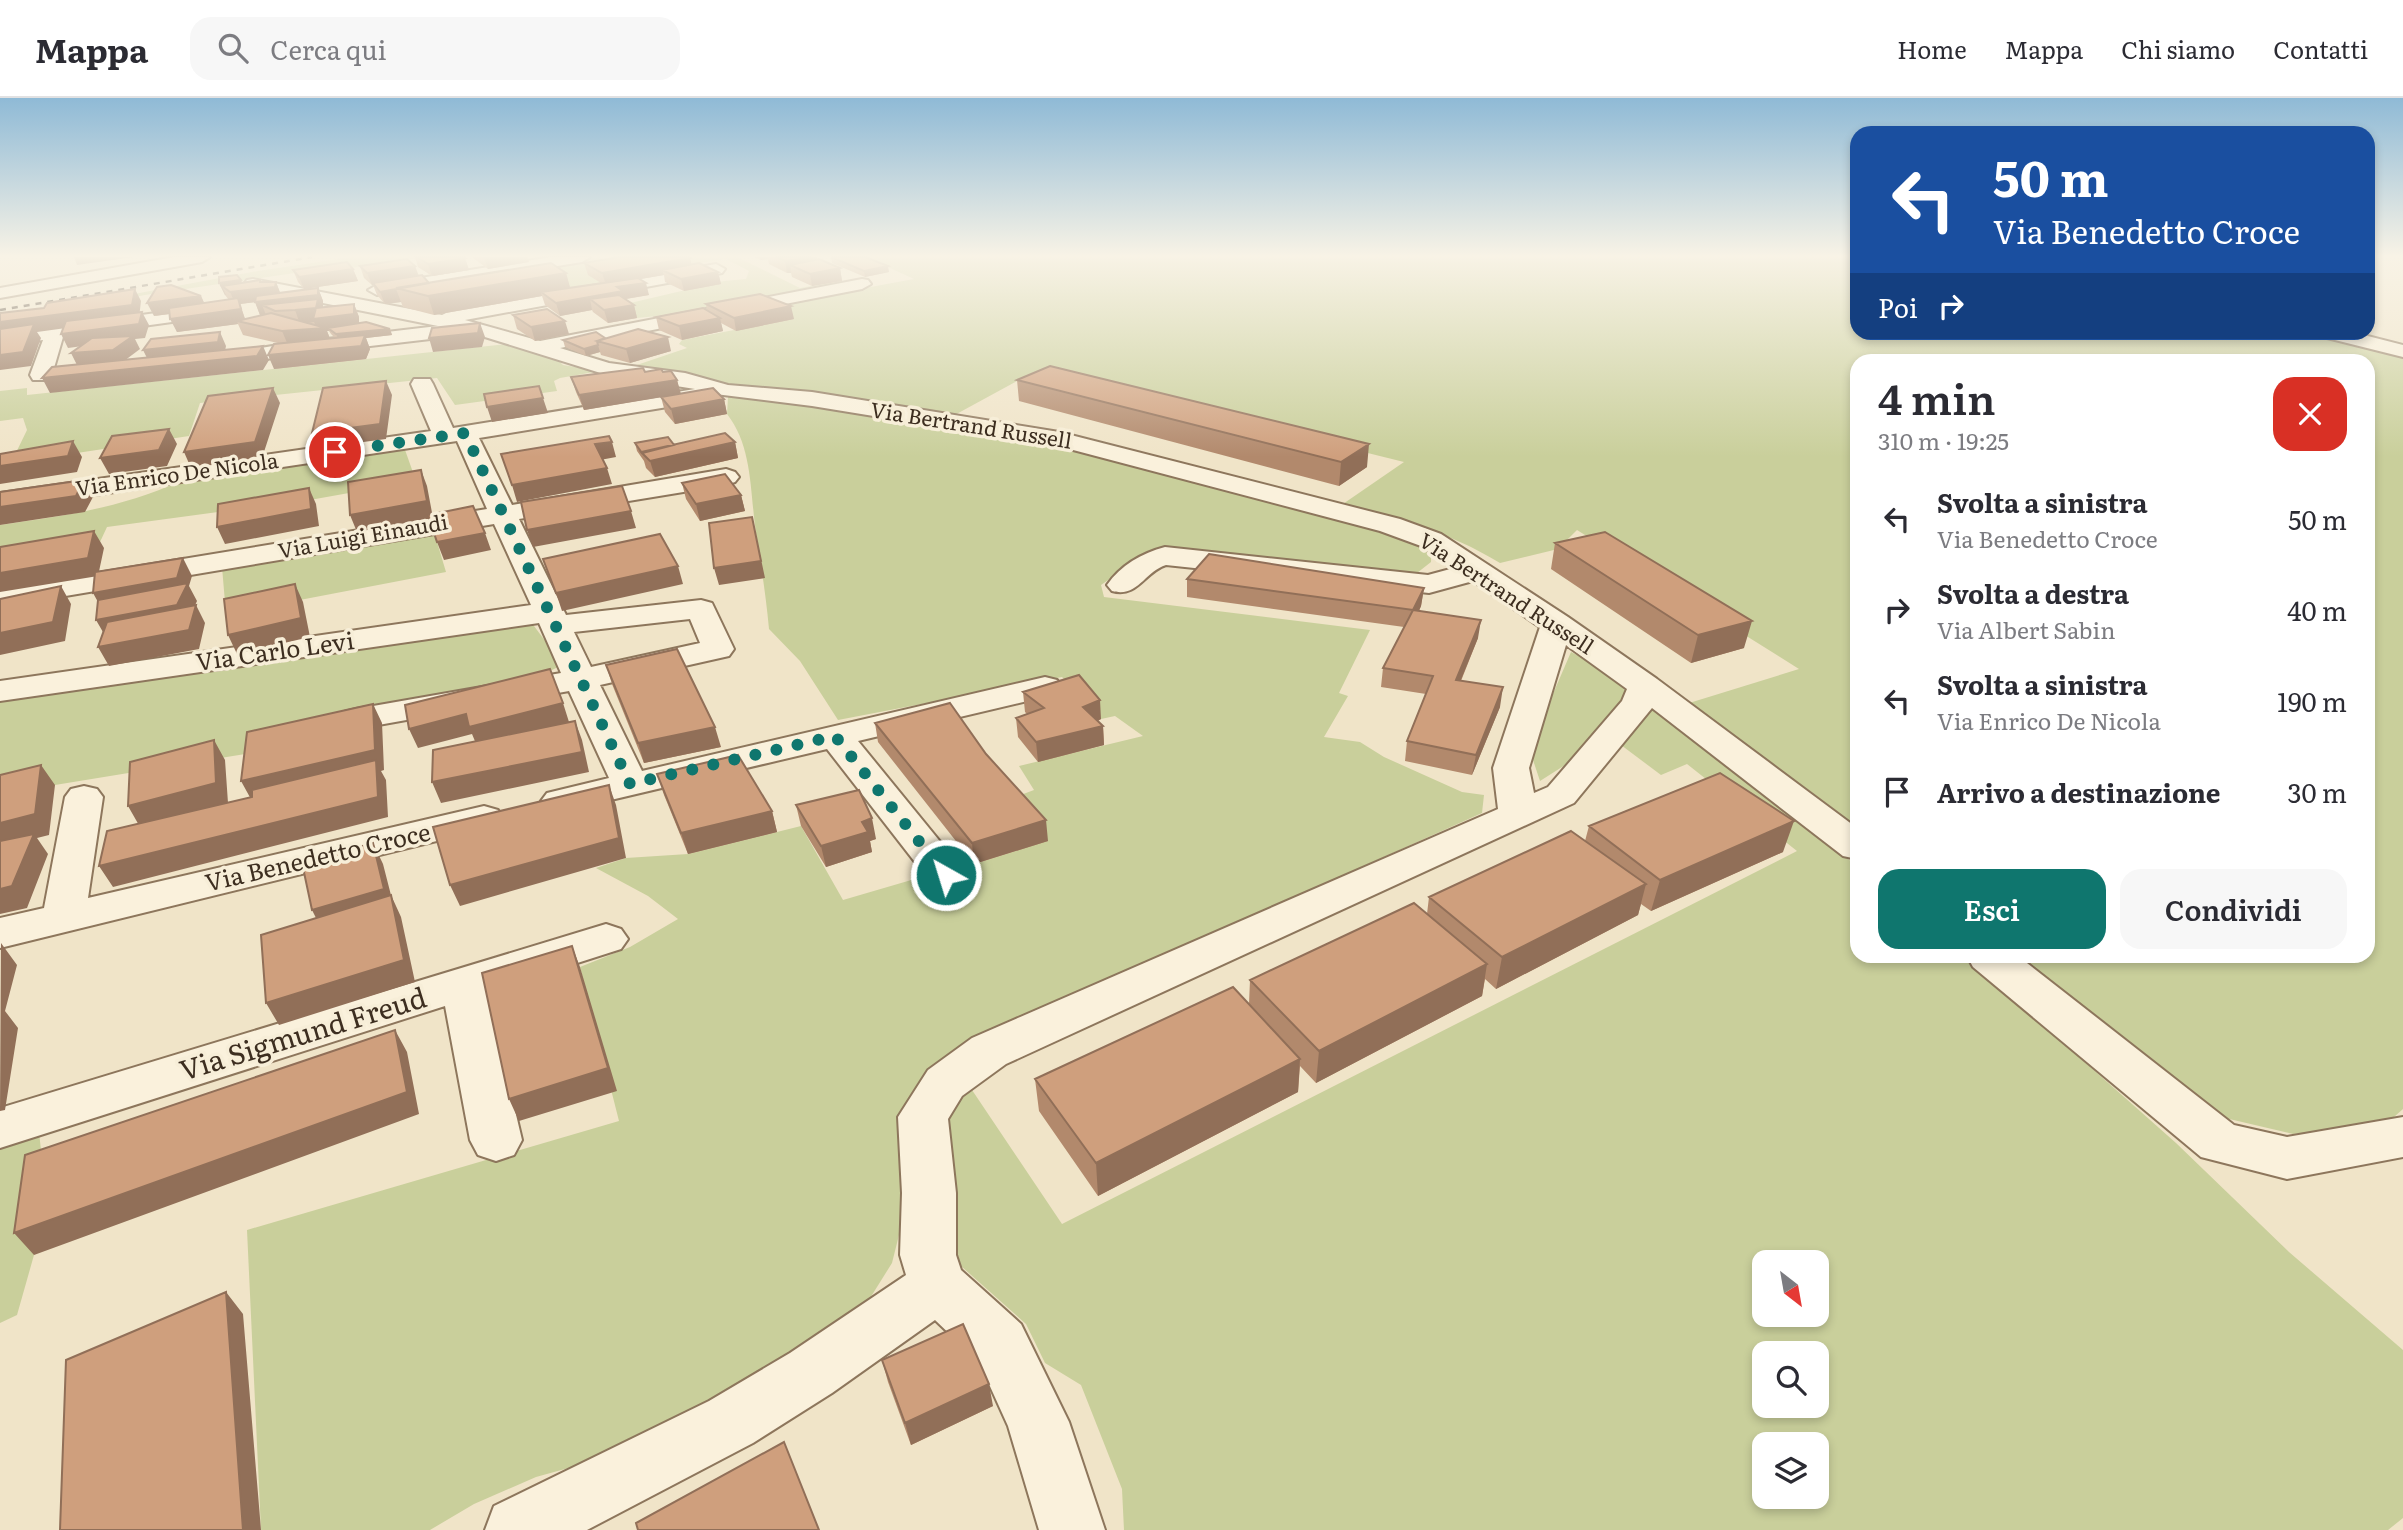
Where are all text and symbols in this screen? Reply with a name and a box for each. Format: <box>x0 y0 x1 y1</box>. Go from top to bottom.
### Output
search box <box>190 17 680 80</box>
text: Mappa <box>35 24 148 73</box>
icon: search <box>214 29 252 67</box>
text: Cerca qui <box>270 29 386 68</box>
text: Home <box>1897 31 1967 66</box>
text: Mappa <box>2005 31 2083 66</box>
text: Chi siamo <box>2121 31 2235 66</box>
text: Contatti <box>2273 31 2368 66</box>
text: 50 m <box>1993 139 2109 212</box>
icon: left <box>1878 154 1969 245</box>
text: Via Benedetto Croce <box>1993 206 2300 254</box>
text: Poi <box>1878 287 1918 326</box>
icon: right <box>1932 287 1970 325</box>
text: 4 min <box>1878 366 1996 428</box>
button: close <box>2273 377 2347 451</box>
street label: Via Bertrand Russell <box>869 392 1074 455</box>
pin <box>305 422 365 482</box>
text: 310 m · 19:25 <box>1878 423 2009 457</box>
icon: arrive <box>316 433 354 471</box>
street label: Via Enrico De Nicola <box>73 443 281 502</box>
text: Svolta a sinistra <box>1937 482 2148 521</box>
text: 50 m <box>2288 499 2347 538</box>
icon: left <box>1878 500 1916 538</box>
street label: Via Luigi Einaudi <box>275 504 450 565</box>
text: Via Benedetto Croce <box>1937 521 2158 555</box>
street label: Via Bertrand Russell <box>1414 524 1601 660</box>
text: Svolta a destra <box>1937 573 2129 612</box>
text: 40 m <box>2287 590 2347 629</box>
icon: right <box>1878 591 1916 629</box>
text: Via Albert Sabin <box>1937 612 2115 646</box>
street label: Via Carlo Levi <box>193 621 356 678</box>
text: Svolta a sinistra <box>1937 664 2148 703</box>
text: 190 m <box>2277 681 2347 720</box>
icon: left <box>1878 682 1916 720</box>
text: Via Enrico De Nicola <box>1937 703 2161 737</box>
text: Arrivo a destinazione <box>1937 772 2221 811</box>
text: 30 m <box>2287 772 2347 811</box>
icon: arrive <box>1878 773 1916 811</box>
street label: Via Benedetto Croce <box>201 813 434 899</box>
position arrow <box>909 838 983 912</box>
button: Esci <box>1878 869 2106 949</box>
button: Condividi <box>2120 869 2347 949</box>
street label: Via Sigmund Freud <box>174 975 431 1090</box>
north arrow <box>1752 1250 1829 1326</box>
map controls <box>1752 1250 1829 1509</box>
button: search <box>1752 1341 1829 1418</box>
button: layers <box>1752 1432 1829 1509</box>

